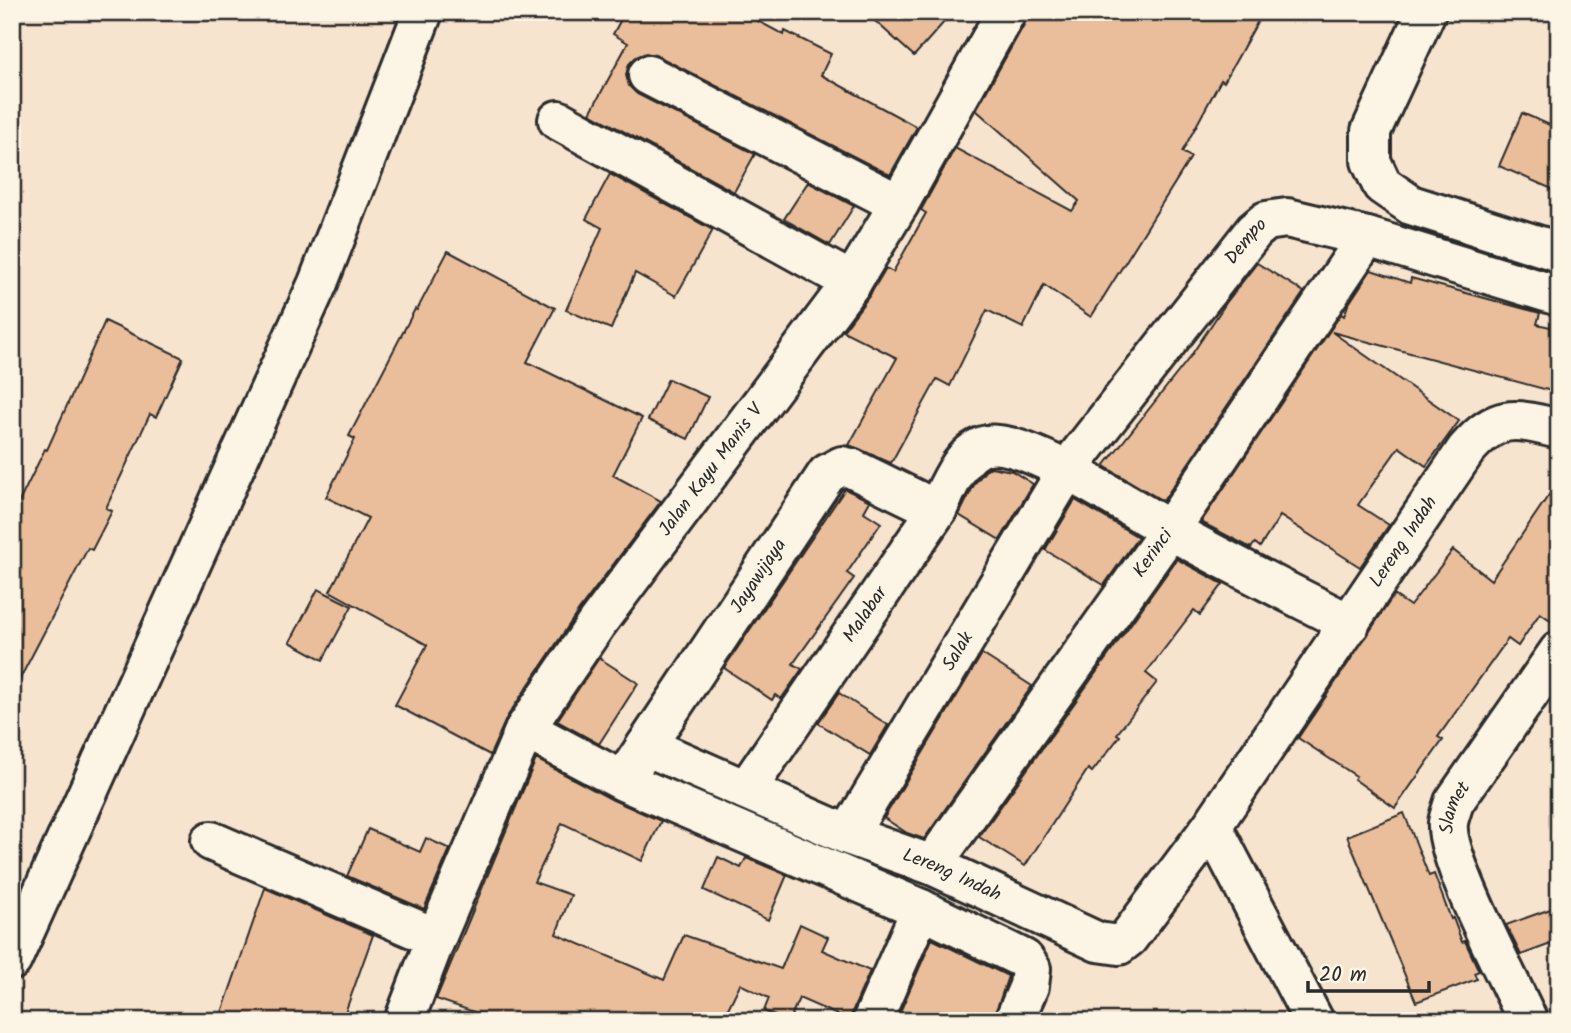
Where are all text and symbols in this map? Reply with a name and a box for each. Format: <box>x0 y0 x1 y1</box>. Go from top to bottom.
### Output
street label: Dempo <box>1218 211 1274 272</box>
street label: Jalan Kayu Manis V <box>651 396 772 543</box>
street label: Lereng Indah <box>1362 490 1446 594</box>
street label: Kerinci <box>1125 522 1182 584</box>
street label: Jayawijaya <box>723 533 795 620</box>
street label: Malabar <box>835 579 896 649</box>
street label: Salak <box>935 626 982 677</box>
street label: Slamet <box>1433 775 1479 835</box>
street label: Lereng Indah <box>898 841 1006 910</box>
scale bar <box>1308 949 1429 993</box>
text: 20 m <box>1319 959 1367 992</box>

